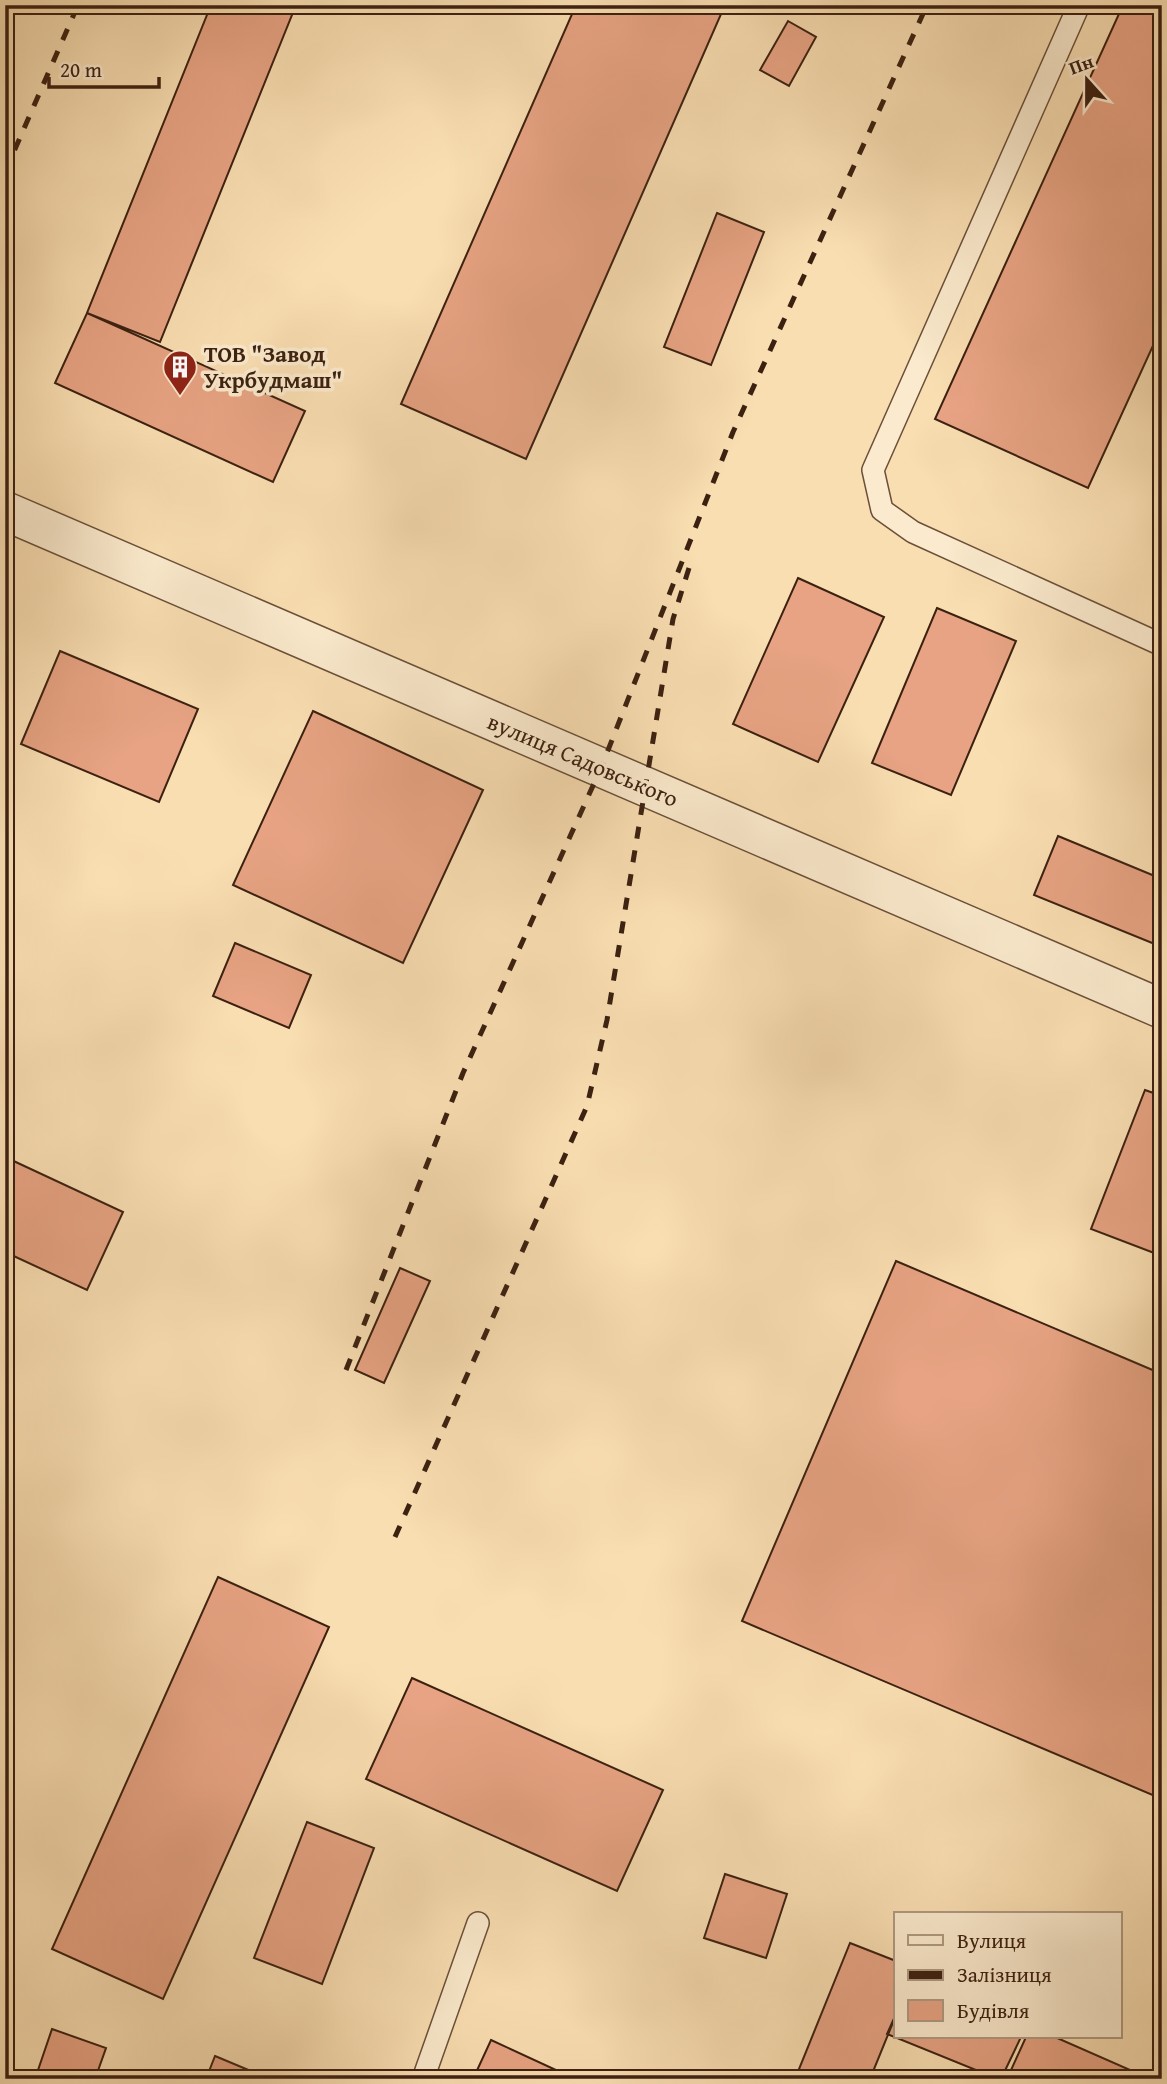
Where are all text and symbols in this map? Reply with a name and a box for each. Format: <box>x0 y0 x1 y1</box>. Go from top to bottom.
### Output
scale bar <box>49 46 159 90</box>
north arrow <box>1052 46 1122 116</box>
text: Пн <box>1064 47 1098 82</box>
text: 20 m <box>60 54 102 85</box>
place label: ТОВ "Завод Укрбудмаш" <box>204 337 342 396</box>
building icon: ТОВ "Завод Укрбудмаш" <box>161 348 199 397</box>
street label: вулиця Садовського <box>483 704 684 815</box>
legend <box>894 1912 1122 2038</box>
text: Вулиця <box>957 1925 1027 1956</box>
text: Залізниця <box>957 1959 1052 1990</box>
text: Будівля <box>957 1995 1030 2026</box>

